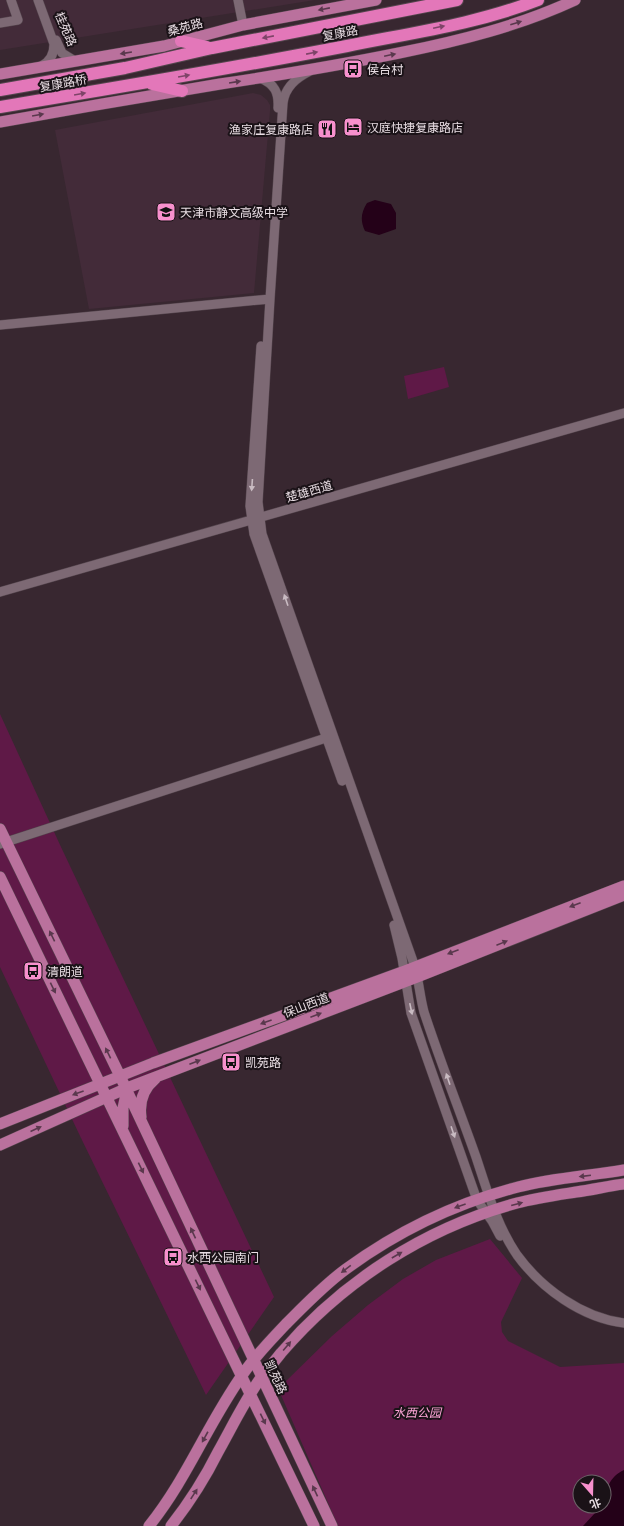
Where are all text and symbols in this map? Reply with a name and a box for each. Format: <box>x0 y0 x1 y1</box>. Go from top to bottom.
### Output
one-way arrow <box>318 7 330 13</box>
street label: 桂苑路 <box>52 9 80 49</box>
street label: 桑苑路 <box>166 15 204 39</box>
one-way arrow <box>511 20 523 26</box>
street label: 复康路 <box>321 22 359 44</box>
one-way arrow <box>433 24 445 30</box>
one-way arrow <box>261 34 274 40</box>
one-way arrow <box>305 49 318 55</box>
one-way arrow <box>119 50 132 56</box>
one-way arrow <box>384 51 396 57</box>
bus stop icon: 侯台村 <box>342 58 364 80</box>
place label: 侯台村 <box>367 62 404 77</box>
street label: 复康路桥 <box>38 71 88 95</box>
one-way arrow <box>178 73 190 79</box>
one-way arrow <box>229 79 241 85</box>
one-way arrow <box>74 91 86 97</box>
one-way arrow <box>32 112 45 118</box>
hotel icon: 汉庭快捷复康路店 <box>342 116 364 138</box>
restaurant icon: 渔家庄复康路店 <box>316 118 338 140</box>
place label: 汉庭快捷复康路店 <box>367 120 463 135</box>
place label: 渔家庄复康路店 <box>229 122 313 137</box>
school or university icon: 天津市静文高级中学 <box>155 201 177 223</box>
place label: 天津市静文高级中学 <box>180 205 288 220</box>
street label: 楚雄西道 <box>284 477 334 505</box>
one-way arrow <box>248 479 255 491</box>
one-way arrow <box>282 594 288 606</box>
one-way arrow <box>568 903 580 909</box>
one-way arrow <box>49 930 55 942</box>
one-way arrow <box>497 939 509 945</box>
one-way arrow <box>447 950 459 956</box>
bus stop icon: 清朗道 <box>22 960 44 982</box>
place label: 清朗道 <box>47 964 83 979</box>
one-way arrow <box>50 982 56 993</box>
street label: 保山西道 <box>281 989 331 1021</box>
one-way arrow <box>408 1003 414 1015</box>
one-way arrow <box>311 1012 323 1018</box>
one-way arrow <box>260 1020 272 1026</box>
one-way arrow <box>105 1047 111 1059</box>
bus stop icon: 凯苑路 <box>220 1051 242 1073</box>
place label: 凯苑路 <box>245 1055 281 1070</box>
one-way arrow <box>189 1059 201 1065</box>
one-way arrow <box>445 1073 451 1085</box>
one-way arrow <box>72 1090 84 1096</box>
one-way arrow <box>30 1126 41 1132</box>
one-way arrow <box>450 1126 456 1138</box>
one-way arrow <box>138 1163 144 1174</box>
one-way arrow <box>579 1173 591 1179</box>
one-way arrow <box>510 1200 523 1206</box>
one-way arrow <box>453 1204 465 1210</box>
one-way arrow <box>190 1227 196 1238</box>
bus stop icon: 水西公园南门 <box>162 1246 184 1268</box>
place label: 水西公园南门 <box>187 1250 259 1265</box>
one-way arrow <box>391 1251 403 1258</box>
one-way arrow <box>341 1265 352 1273</box>
one-way arrow <box>195 1280 201 1291</box>
one-way arrow <box>283 1341 292 1352</box>
street label: 凯苑路 <box>262 1358 290 1396</box>
park label: 水西公园 <box>393 1405 443 1420</box>
one-way arrow <box>260 1413 266 1425</box>
one-way arrow <box>202 1431 209 1443</box>
north arrow <box>572 1474 612 1514</box>
one-way arrow <box>312 1485 318 1496</box>
one-way arrow <box>190 1489 198 1499</box>
text: 北 <box>588 1495 603 1512</box>

